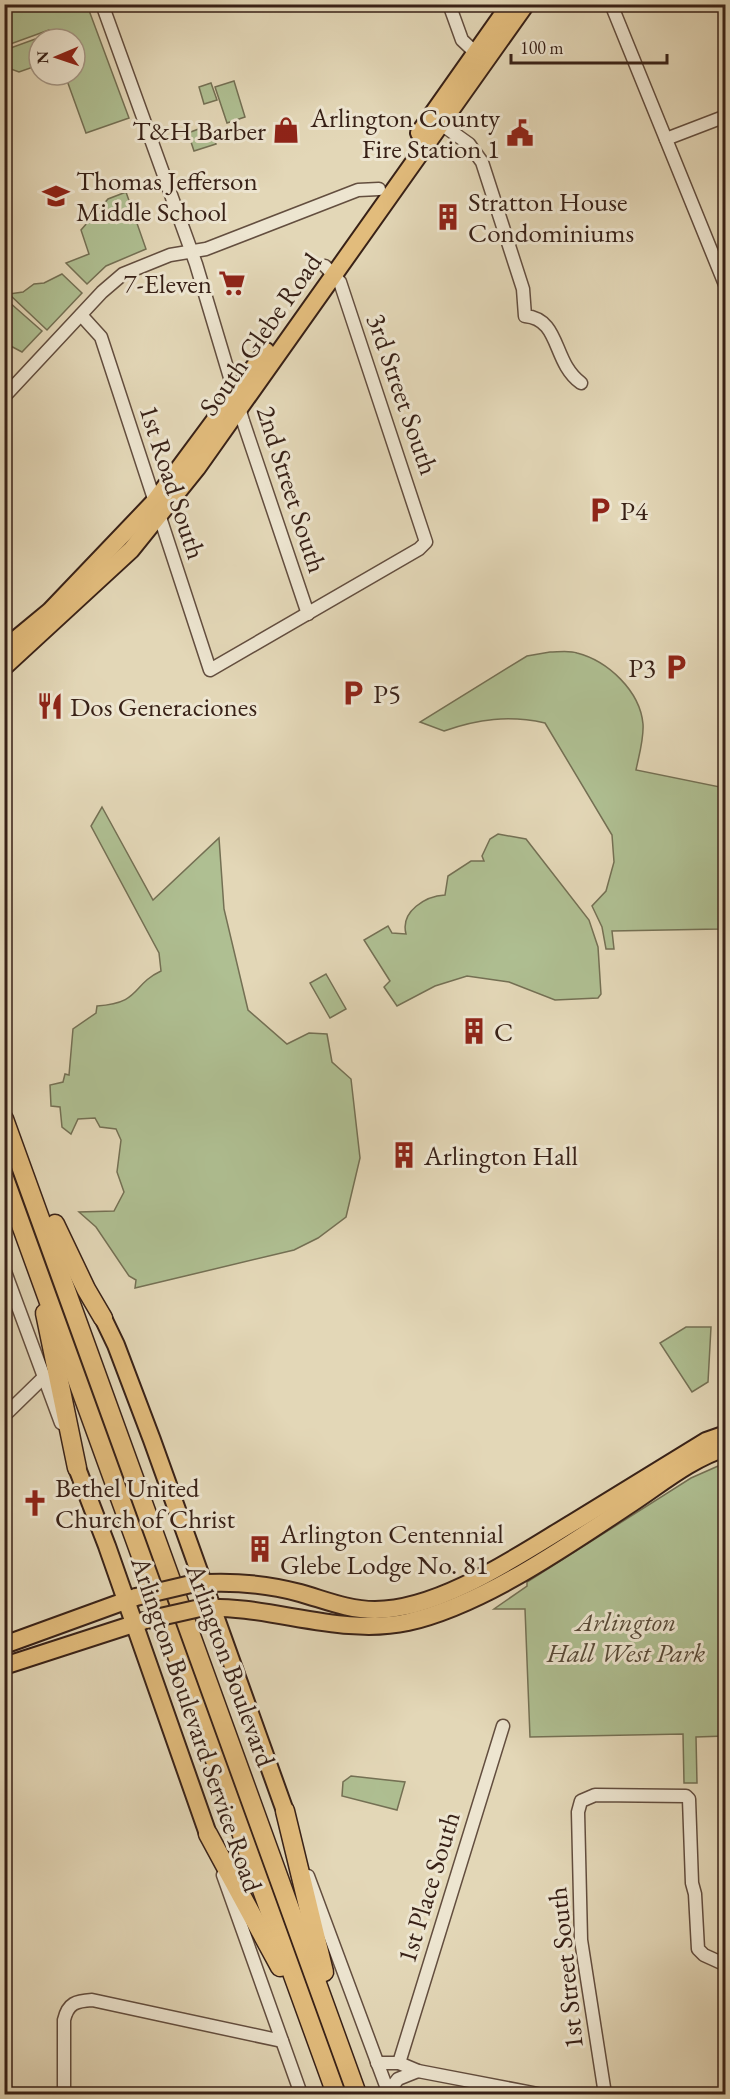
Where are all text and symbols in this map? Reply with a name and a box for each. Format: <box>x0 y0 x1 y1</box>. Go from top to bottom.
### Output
north arrow <box>27 27 87 87</box>
scale bar <box>511 27 667 65</box>
text: 100 m <box>520 36 564 59</box>
text: N <box>32 51 53 64</box>
place label: Arlington County Fire Station 1 <box>309 100 500 166</box>
place label: T&H Barber <box>132 113 266 148</box>
shop icon: T&H Barber <box>271 115 301 145</box>
public building icon: Arlington County Fire Station 1 <box>505 118 535 148</box>
place label: Thomas Jefferson Middle School <box>76 163 258 229</box>
school or university icon: Thomas Jefferson Middle School <box>41 181 71 211</box>
place label: Stratton House Condominiums <box>468 184 634 250</box>
building icon: Stratton House Condominiums <box>433 202 463 232</box>
street label: South Glebe Road <box>191 245 329 422</box>
place label: 7-Eleven <box>123 266 212 301</box>
supermarket icon: 7-Eleven <box>217 268 247 298</box>
street label: 3rd Street South <box>359 309 447 479</box>
street label: 1st Road South <box>132 401 214 564</box>
street label: 2nd Street South <box>249 401 335 577</box>
place label: P4 <box>620 493 649 528</box>
parking icon: P4 <box>585 495 615 525</box>
place label: P3 <box>628 650 656 685</box>
parking icon: P3 <box>661 652 691 682</box>
place label: P5 <box>373 676 401 711</box>
parking icon: P5 <box>338 678 368 708</box>
place label: Dos Generaciones <box>70 689 257 724</box>
restaurant icon: Dos Generaciones <box>35 691 65 721</box>
place label: C <box>494 1014 513 1049</box>
building icon: C <box>459 1016 489 1046</box>
place label: Arlington Hall <box>423 1138 578 1173</box>
building icon: Arlington Hall <box>389 1140 419 1170</box>
place label: Bethel United Church of Christ <box>55 1470 235 1536</box>
church icon: Bethel United Church of Christ <box>20 1488 50 1518</box>
place label: Arlington Centennial Glebe Lodge No. 81 <box>279 1516 504 1582</box>
building icon: Arlington Centennial Glebe Lodge No. 81 <box>245 1534 275 1564</box>
street label: Arlington Boulevard Service Road <box>123 1551 271 1897</box>
street label: Arlington Boulevard <box>178 1558 284 1772</box>
park label: Arlington Hall West Park <box>546 1604 705 1670</box>
street label: 1st Place South <box>388 1807 468 1967</box>
street label: 1st Street South <box>539 1885 591 2051</box>

